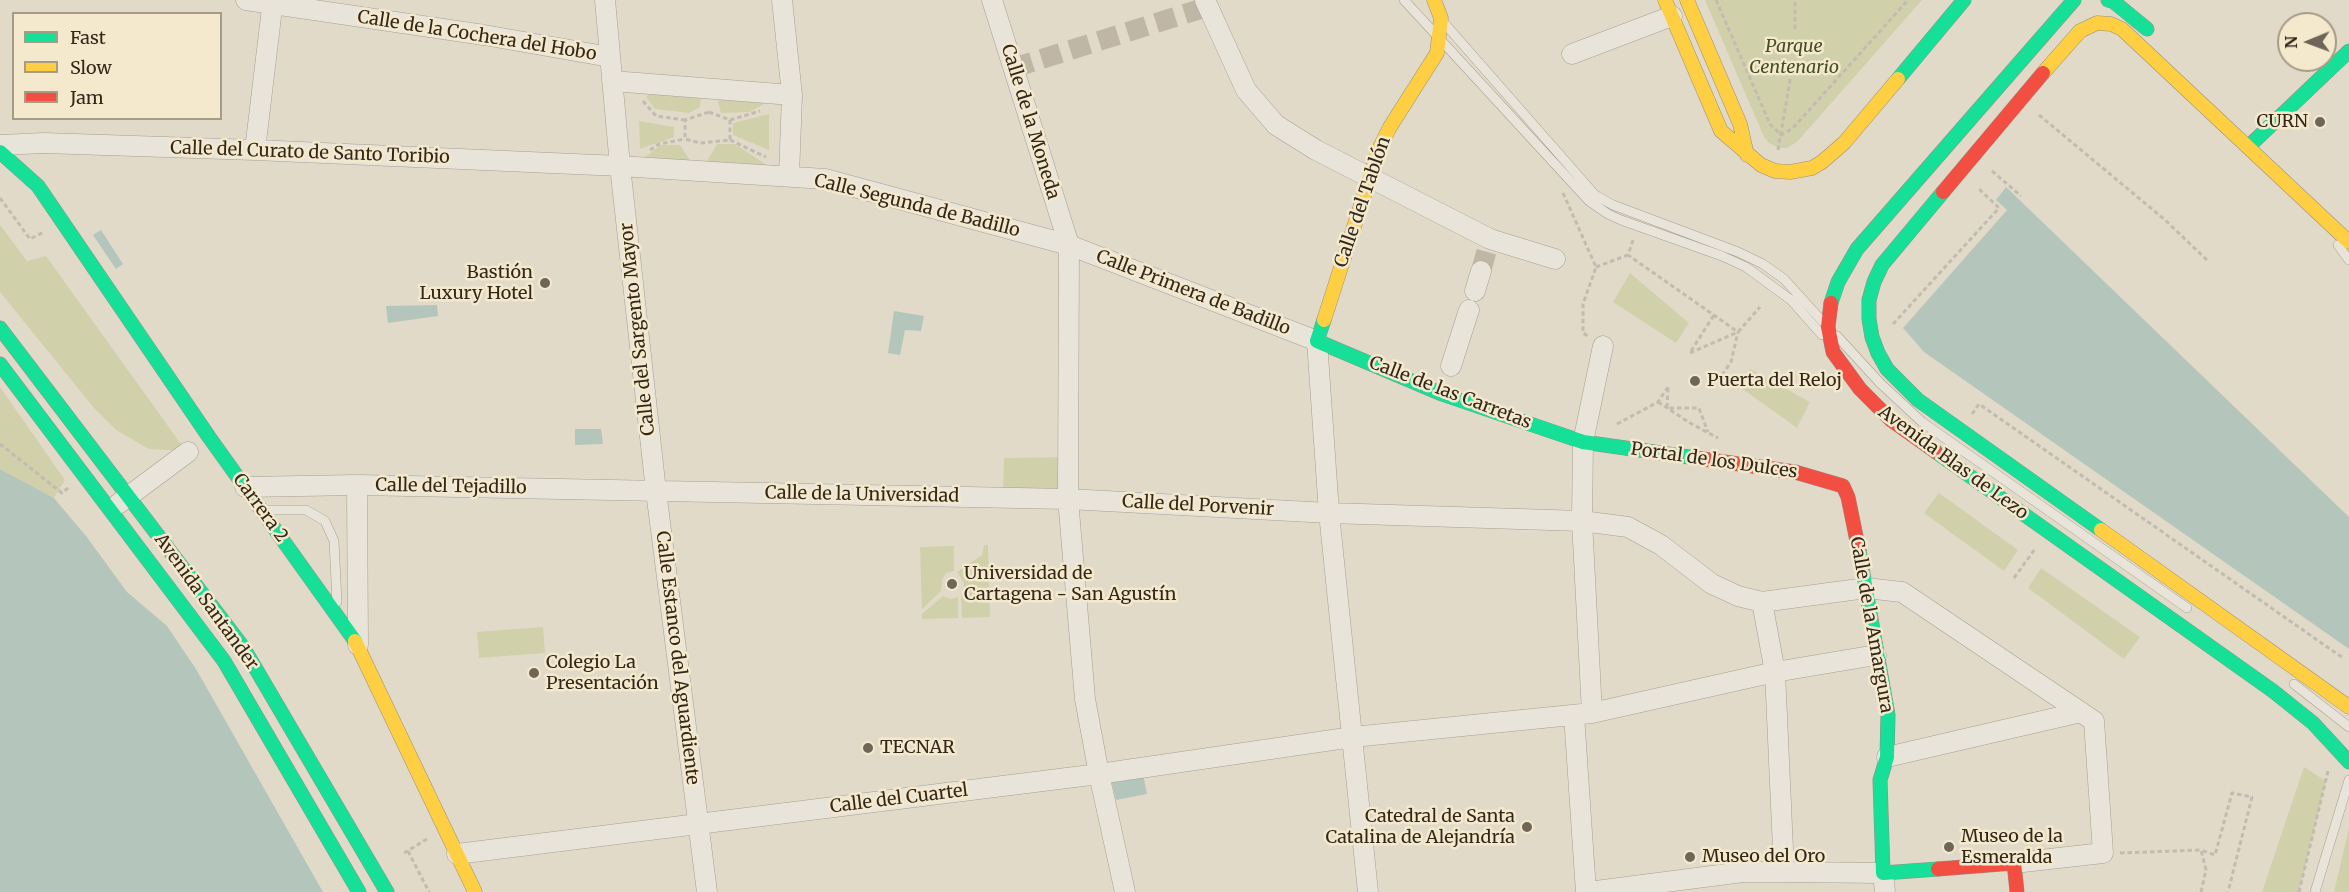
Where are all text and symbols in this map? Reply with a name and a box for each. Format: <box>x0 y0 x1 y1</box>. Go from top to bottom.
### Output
street label: Calle de la Cochera del Hobo <box>356 6 598 66</box>
legend <box>12 12 222 120</box>
north arrow <box>2277 12 2337 72</box>
text: Fast <box>70 26 106 49</box>
park label: Parque Centenario <box>1749 36 1839 78</box>
text: N <box>2281 36 2301 49</box>
street label: Calle de la Moneda <box>996 42 1064 202</box>
text: Slow <box>70 56 112 79</box>
text: Jam <box>70 86 104 109</box>
place label: CURN <box>2256 111 2308 133</box>
marker: CURN <box>2313 115 2327 129</box>
street label: Calle del Tablón <box>1330 134 1396 270</box>
street label: Calle del Curato de Santo Toribio <box>170 137 450 169</box>
street label: Calle Segunda de Badillo <box>812 170 1022 242</box>
street label: Calle del Sargento Mayor <box>616 221 660 437</box>
street label: Calle Primera de Badillo <box>1093 246 1293 340</box>
place label: Bastión Luxury Hotel <box>420 262 533 304</box>
marker: Bastión Luxury Hotel <box>538 276 552 290</box>
street label: Calle de las Carretas <box>1366 352 1534 434</box>
place label: Puerta del Reloj <box>1707 370 1842 392</box>
marker: Puerta del Reloj <box>1688 374 1702 388</box>
street label: Avenida Blas de Lezo <box>1874 401 2032 525</box>
street label: Portal de los Dulces <box>1629 439 1799 483</box>
street label: Carrera 2 <box>228 470 292 546</box>
street label: Calle del Tejadillo <box>375 475 527 499</box>
street label: Calle de la Universidad <box>765 483 959 507</box>
street label: Calle del Porvenir <box>1121 491 1275 521</box>
street label: Avenida Santander <box>149 530 263 674</box>
street label: Calle Estanco del Aguardiente <box>651 530 703 786</box>
street label: Calle de la Amargura <box>1845 535 1897 715</box>
place label: Universidad de Cartagena - San Agustín <box>964 563 1176 606</box>
marker: Universidad de Cartagena - San Agustín <box>945 577 959 591</box>
place label: Colegio La Presentación <box>546 652 659 694</box>
marker: Colegio La Presentación <box>527 666 541 680</box>
place label: TECNAR <box>880 737 955 759</box>
marker: TECNAR <box>861 741 875 755</box>
street label: Calle del Cuartel <box>829 780 969 818</box>
place label: Catedral de Santa Catalina de Alejandría <box>1325 806 1515 848</box>
marker: Catedral de Santa Catalina de Alejandría <box>1520 820 1534 834</box>
place label: Museo de la Esmeralda <box>1961 826 2063 868</box>
marker: Museo de la Esmeralda <box>1942 840 1956 854</box>
place label: Museo del Oro <box>1702 846 1825 868</box>
marker: Museo del Oro <box>1683 850 1697 864</box>

